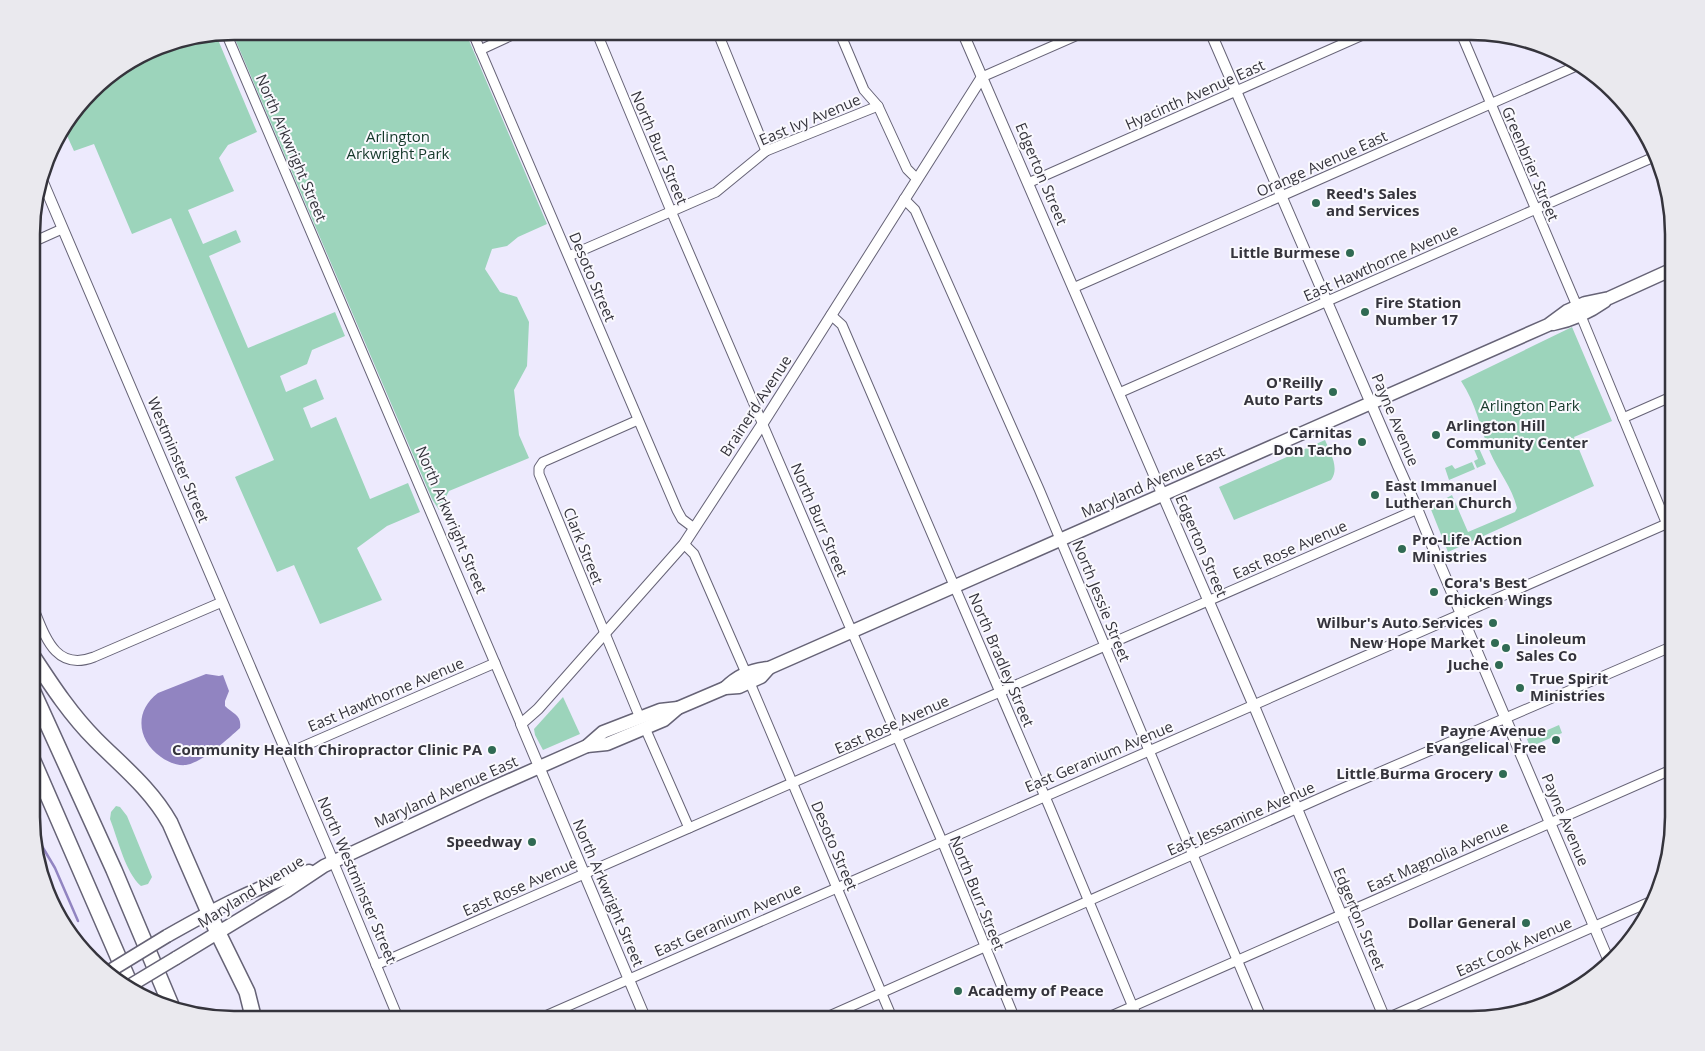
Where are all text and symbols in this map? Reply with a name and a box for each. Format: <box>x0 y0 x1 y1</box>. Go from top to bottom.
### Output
street label: Hyacinth Avenue East <box>1122 54 1268 134</box>
street label: North Arkwright Street <box>252 71 332 224</box>
street label: North Burr Street <box>627 88 693 208</box>
street label: East Ivy Avenue <box>756 89 863 149</box>
street label: Greenbrier Street <box>1498 103 1564 224</box>
street label: Edgerton Street <box>1011 119 1073 228</box>
street label: Orange Avenue East <box>1253 125 1390 201</box>
park label: Arlington Arkwright Park <box>347 126 450 163</box>
place label: Reed's Sales and Services <box>1326 183 1419 220</box>
marker: Reed's Sales and Services <box>1310 197 1322 209</box>
street label: East Hawthorne Avenue <box>1300 219 1461 305</box>
street label: Desoto Street <box>565 229 621 325</box>
place label: Little Burmese <box>1230 242 1340 262</box>
marker: Little Burmese <box>1344 247 1356 259</box>
place label: Fire Station Number 17 <box>1375 292 1461 329</box>
marker: Fire Station Number 17 <box>1359 306 1371 318</box>
street label: Brainerd Avenue <box>715 351 795 460</box>
street label: Payne Avenue <box>1367 370 1424 469</box>
place label: O'Reilly Auto Parts <box>1244 372 1323 409</box>
marker: O'Reilly Auto Parts <box>1327 386 1339 398</box>
street label: Westminster Street <box>143 394 214 525</box>
park label: Arlington Park <box>1480 395 1580 415</box>
place label: Arlington Hill Community Center <box>1446 415 1588 452</box>
place label: Carnitas Don Tacho <box>1273 422 1352 459</box>
marker: Arlington Hill Community Center <box>1430 429 1442 441</box>
marker: Carnitas Don Tacho <box>1356 436 1368 448</box>
street label: Maryland Avenue East <box>1078 440 1228 522</box>
street label: North Arkwright Street <box>412 443 492 596</box>
street label: North Burr Street <box>787 460 853 580</box>
place label: East Immanuel Lutheran Church <box>1385 475 1512 512</box>
marker: East Immanuel Lutheran Church <box>1369 489 1381 501</box>
street label: Edgerton Street <box>1171 491 1233 600</box>
street label: Clark Street <box>559 504 608 587</box>
street label: East Rose Avenue <box>1229 515 1350 583</box>
place label: Pro-Life Action Ministries <box>1412 529 1522 566</box>
street label: North Jessie Street <box>1068 537 1135 664</box>
marker: Pro-Life Action Ministries <box>1396 543 1408 555</box>
place label: Cora's Best Chicken Wings <box>1444 572 1553 609</box>
marker: Cora's Best Chicken Wings <box>1428 586 1440 598</box>
street label: North Bradley Street <box>965 590 1039 730</box>
place label: Wilbur's Auto Services <box>1317 612 1483 632</box>
marker: Wilbur's Auto Services <box>1487 617 1499 629</box>
place label: Linoleum Sales Co <box>1516 628 1586 665</box>
place label: New Hope Market <box>1350 632 1485 652</box>
marker: New Hope Market <box>1489 637 1501 649</box>
marker: Linoleum Sales Co <box>1500 642 1512 654</box>
street label: East Hawthorne Avenue <box>305 652 467 736</box>
place label: Juche <box>1446 654 1489 674</box>
marker: Juche <box>1493 659 1505 671</box>
place label: True Spirit Ministries <box>1530 668 1609 705</box>
marker: True Spirit Ministries <box>1514 682 1526 694</box>
street label: East Rose Avenue <box>831 690 952 758</box>
street label: East Geranium Avenue <box>1022 716 1176 796</box>
place label: Payne Avenue Evangelical Free <box>1426 720 1546 757</box>
marker: Payne Avenue Evangelical Free <box>1550 734 1562 746</box>
place label: Community Health Chiropractor Clinic PA <box>172 739 483 759</box>
marker: Community Health Chiropractor Clinic PA <box>486 744 498 756</box>
street label: Maryland Avenue East <box>371 750 521 832</box>
place label: Little Burma Grocery <box>1336 763 1493 783</box>
marker: Little Burma Grocery <box>1497 768 1509 780</box>
street label: Payne Avenue <box>1537 770 1594 869</box>
street label: East Jessamine Avenue <box>1164 777 1318 860</box>
street label: North Westminster Street <box>314 793 402 966</box>
street label: Desoto Street <box>807 798 863 894</box>
street label: North Arkwright Street <box>569 816 649 969</box>
street label: East Magnolia Avenue <box>1364 816 1512 896</box>
place label: Speedway <box>447 831 522 851</box>
street label: North Burr Street <box>946 832 1010 953</box>
marker: Speedway <box>526 836 538 848</box>
street label: Maryland Avenue <box>193 850 308 932</box>
street label: East Rose Avenue <box>459 852 580 920</box>
street label: Edgerton Street <box>1329 864 1391 973</box>
street label: East Geranium Avenue <box>651 878 804 961</box>
place label: Dollar General <box>1408 912 1516 932</box>
street label: East Cook Avenue <box>1453 912 1575 981</box>
marker: Dollar General <box>1520 917 1532 929</box>
place label: Academy of Peace <box>968 980 1104 1000</box>
marker: Academy of Peace <box>952 985 964 997</box>

